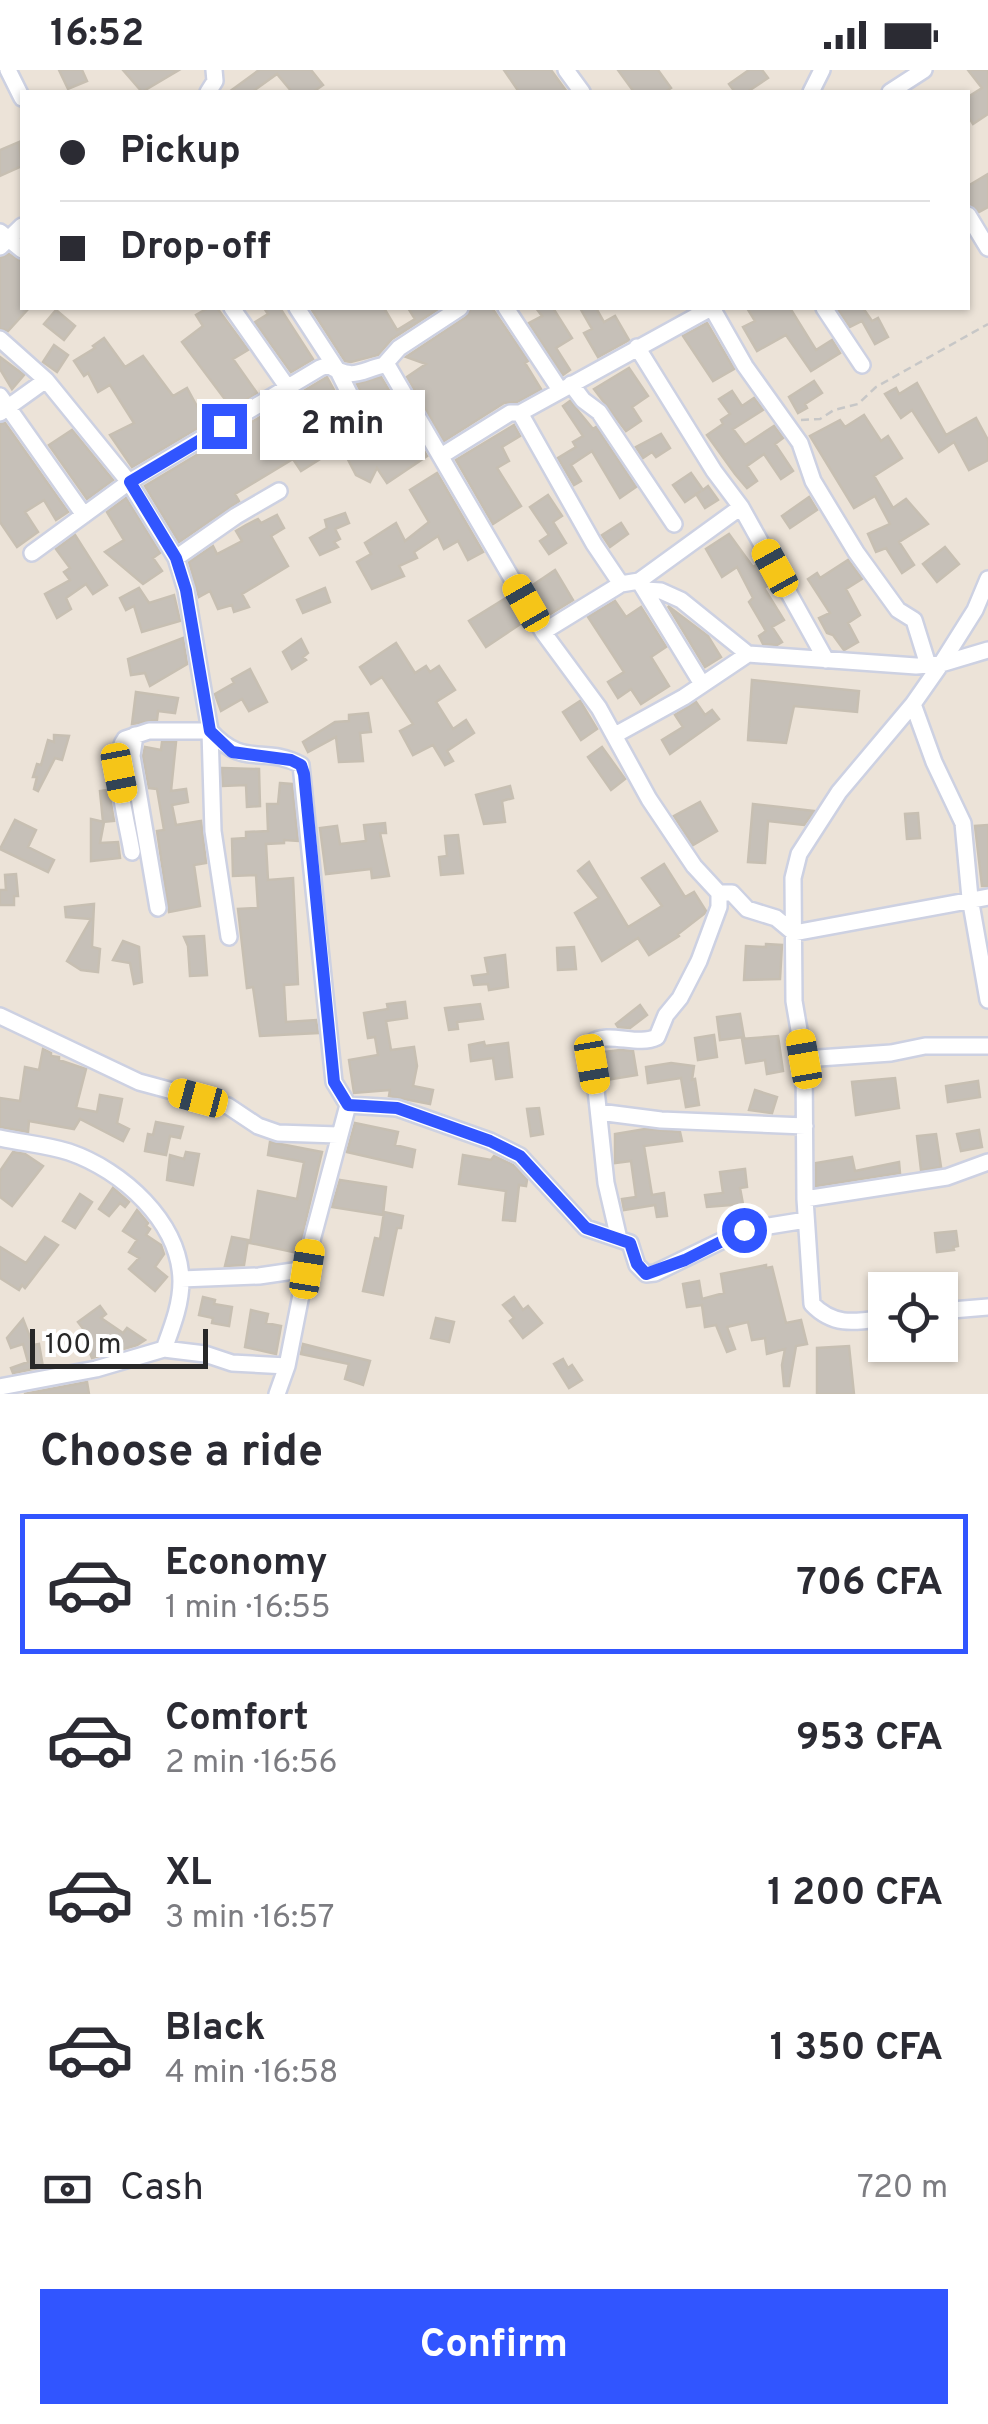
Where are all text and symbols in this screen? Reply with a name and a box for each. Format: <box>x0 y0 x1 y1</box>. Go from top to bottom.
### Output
text: 16:52 <box>50 11 144 60</box>
text: Pickup <box>120 128 241 177</box>
text: Drop-off <box>120 224 271 273</box>
callout: 2 min <box>259 391 424 461</box>
route end <box>202 404 247 449</box>
text: 2 min <box>301 405 384 445</box>
car <box>747 534 803 602</box>
car <box>498 570 554 636</box>
car <box>99 741 139 805</box>
car <box>784 1027 824 1091</box>
car <box>572 1032 612 1096</box>
car <box>165 1076 231 1120</box>
route start <box>722 1208 767 1253</box>
car <box>287 1237 327 1301</box>
map controls <box>868 1272 958 1362</box>
button: locate <box>868 1272 958 1362</box>
scale bar <box>30 1324 208 1368</box>
text: 100 m <box>45 1328 121 1364</box>
text: Choose a ride <box>40 1425 323 1482</box>
icon: car <box>45 1539 135 1629</box>
text: Economy <box>165 1540 327 1589</box>
text: 706 CFA <box>797 1560 943 1609</box>
text: 1 min · 16:55 <box>165 1589 331 1629</box>
icon: car <box>45 1694 135 1784</box>
text: Comfort <box>165 1695 309 1744</box>
text: 953 CFA <box>796 1715 943 1764</box>
text: 2 min · 16:56 <box>165 1744 338 1784</box>
icon: car <box>45 1849 135 1939</box>
text: XL <box>165 1850 212 1899</box>
text: 1 200 CFA <box>767 1870 943 1919</box>
text: 3 min · 16:57 <box>165 1899 335 1939</box>
icon: car <box>45 2004 135 2094</box>
text: Black <box>165 2005 265 2054</box>
text: 1 350 CFA <box>770 2025 943 2074</box>
text: 4 min · 16:58 <box>165 2054 338 2094</box>
icon: cash <box>40 2162 95 2217</box>
text: Cash <box>120 2165 204 2214</box>
text: 720 m <box>857 2169 948 2209</box>
button: Confirm <box>40 2289 948 2404</box>

